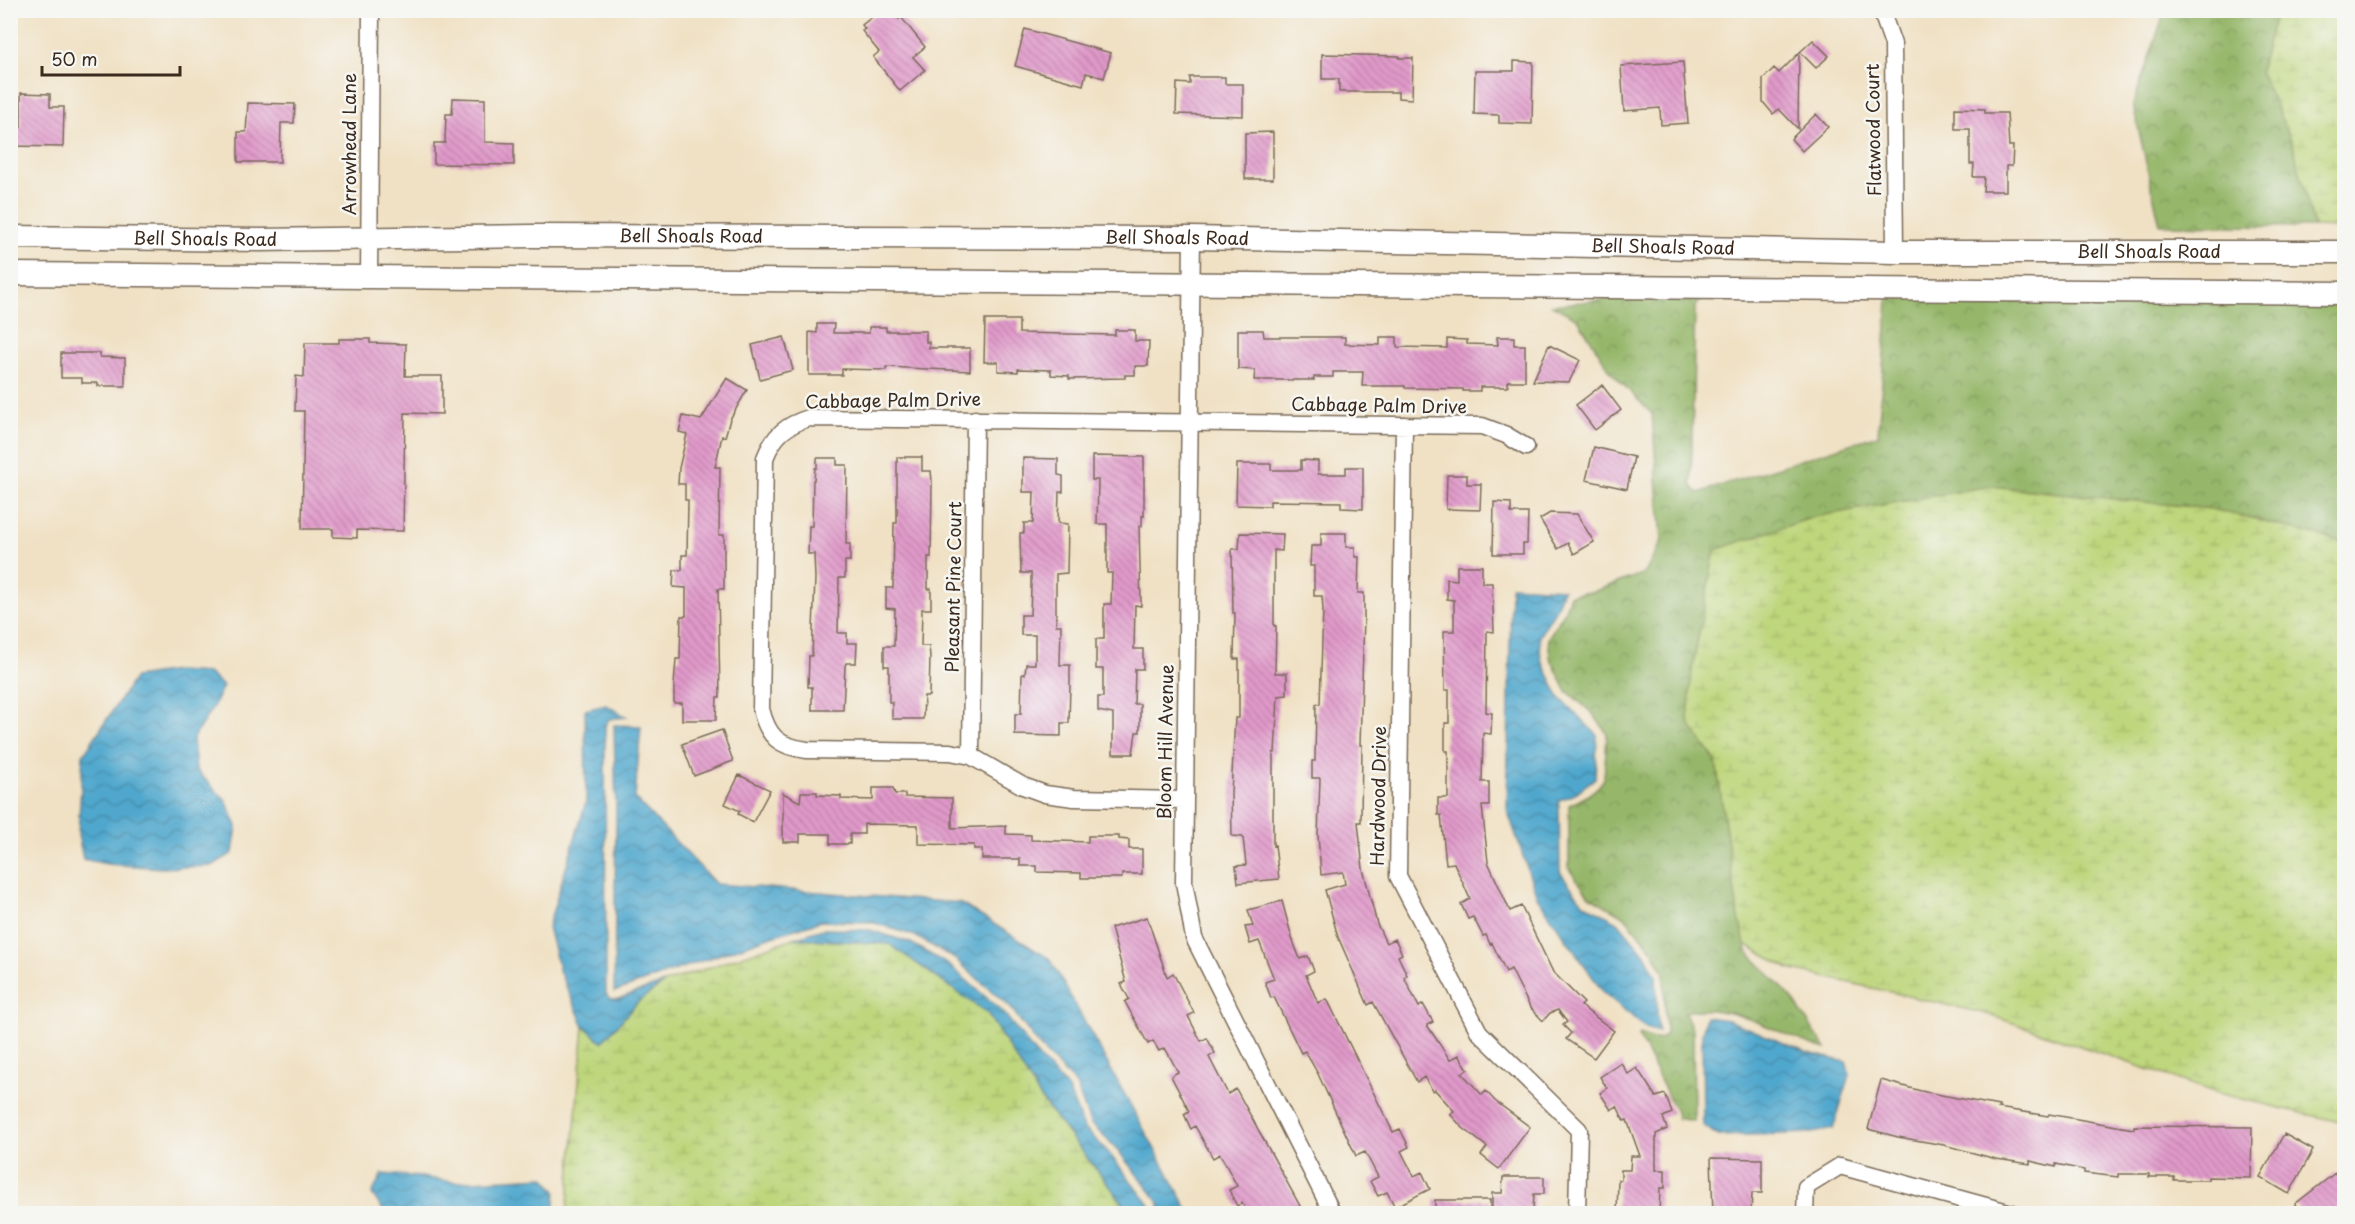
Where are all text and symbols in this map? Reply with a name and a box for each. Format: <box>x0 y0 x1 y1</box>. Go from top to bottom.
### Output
scale bar <box>42 39 180 77</box>
text: 50 m <box>51 45 98 72</box>
street label: Flatwood Court <box>1858 63 1887 197</box>
street label: Arrowhead Lane <box>335 73 362 215</box>
street label: Bell Shoals Road <box>619 221 763 249</box>
street label: Bell Shoals Road <box>133 223 277 252</box>
street label: Bell Shoals Road <box>1105 223 1249 251</box>
street label: Bell Shoals Road <box>1590 231 1735 261</box>
street label: Bell Shoals Road <box>2077 237 2221 264</box>
street label: Cabbage Palm Drive <box>805 384 981 415</box>
street label: Cabbage Palm Drive <box>1291 389 1467 420</box>
street label: Pleasant Pine Court <box>938 501 967 673</box>
street label: Bloom Hill Avenue <box>1150 664 1179 820</box>
street label: Hardwood Drive <box>1363 726 1392 866</box>

